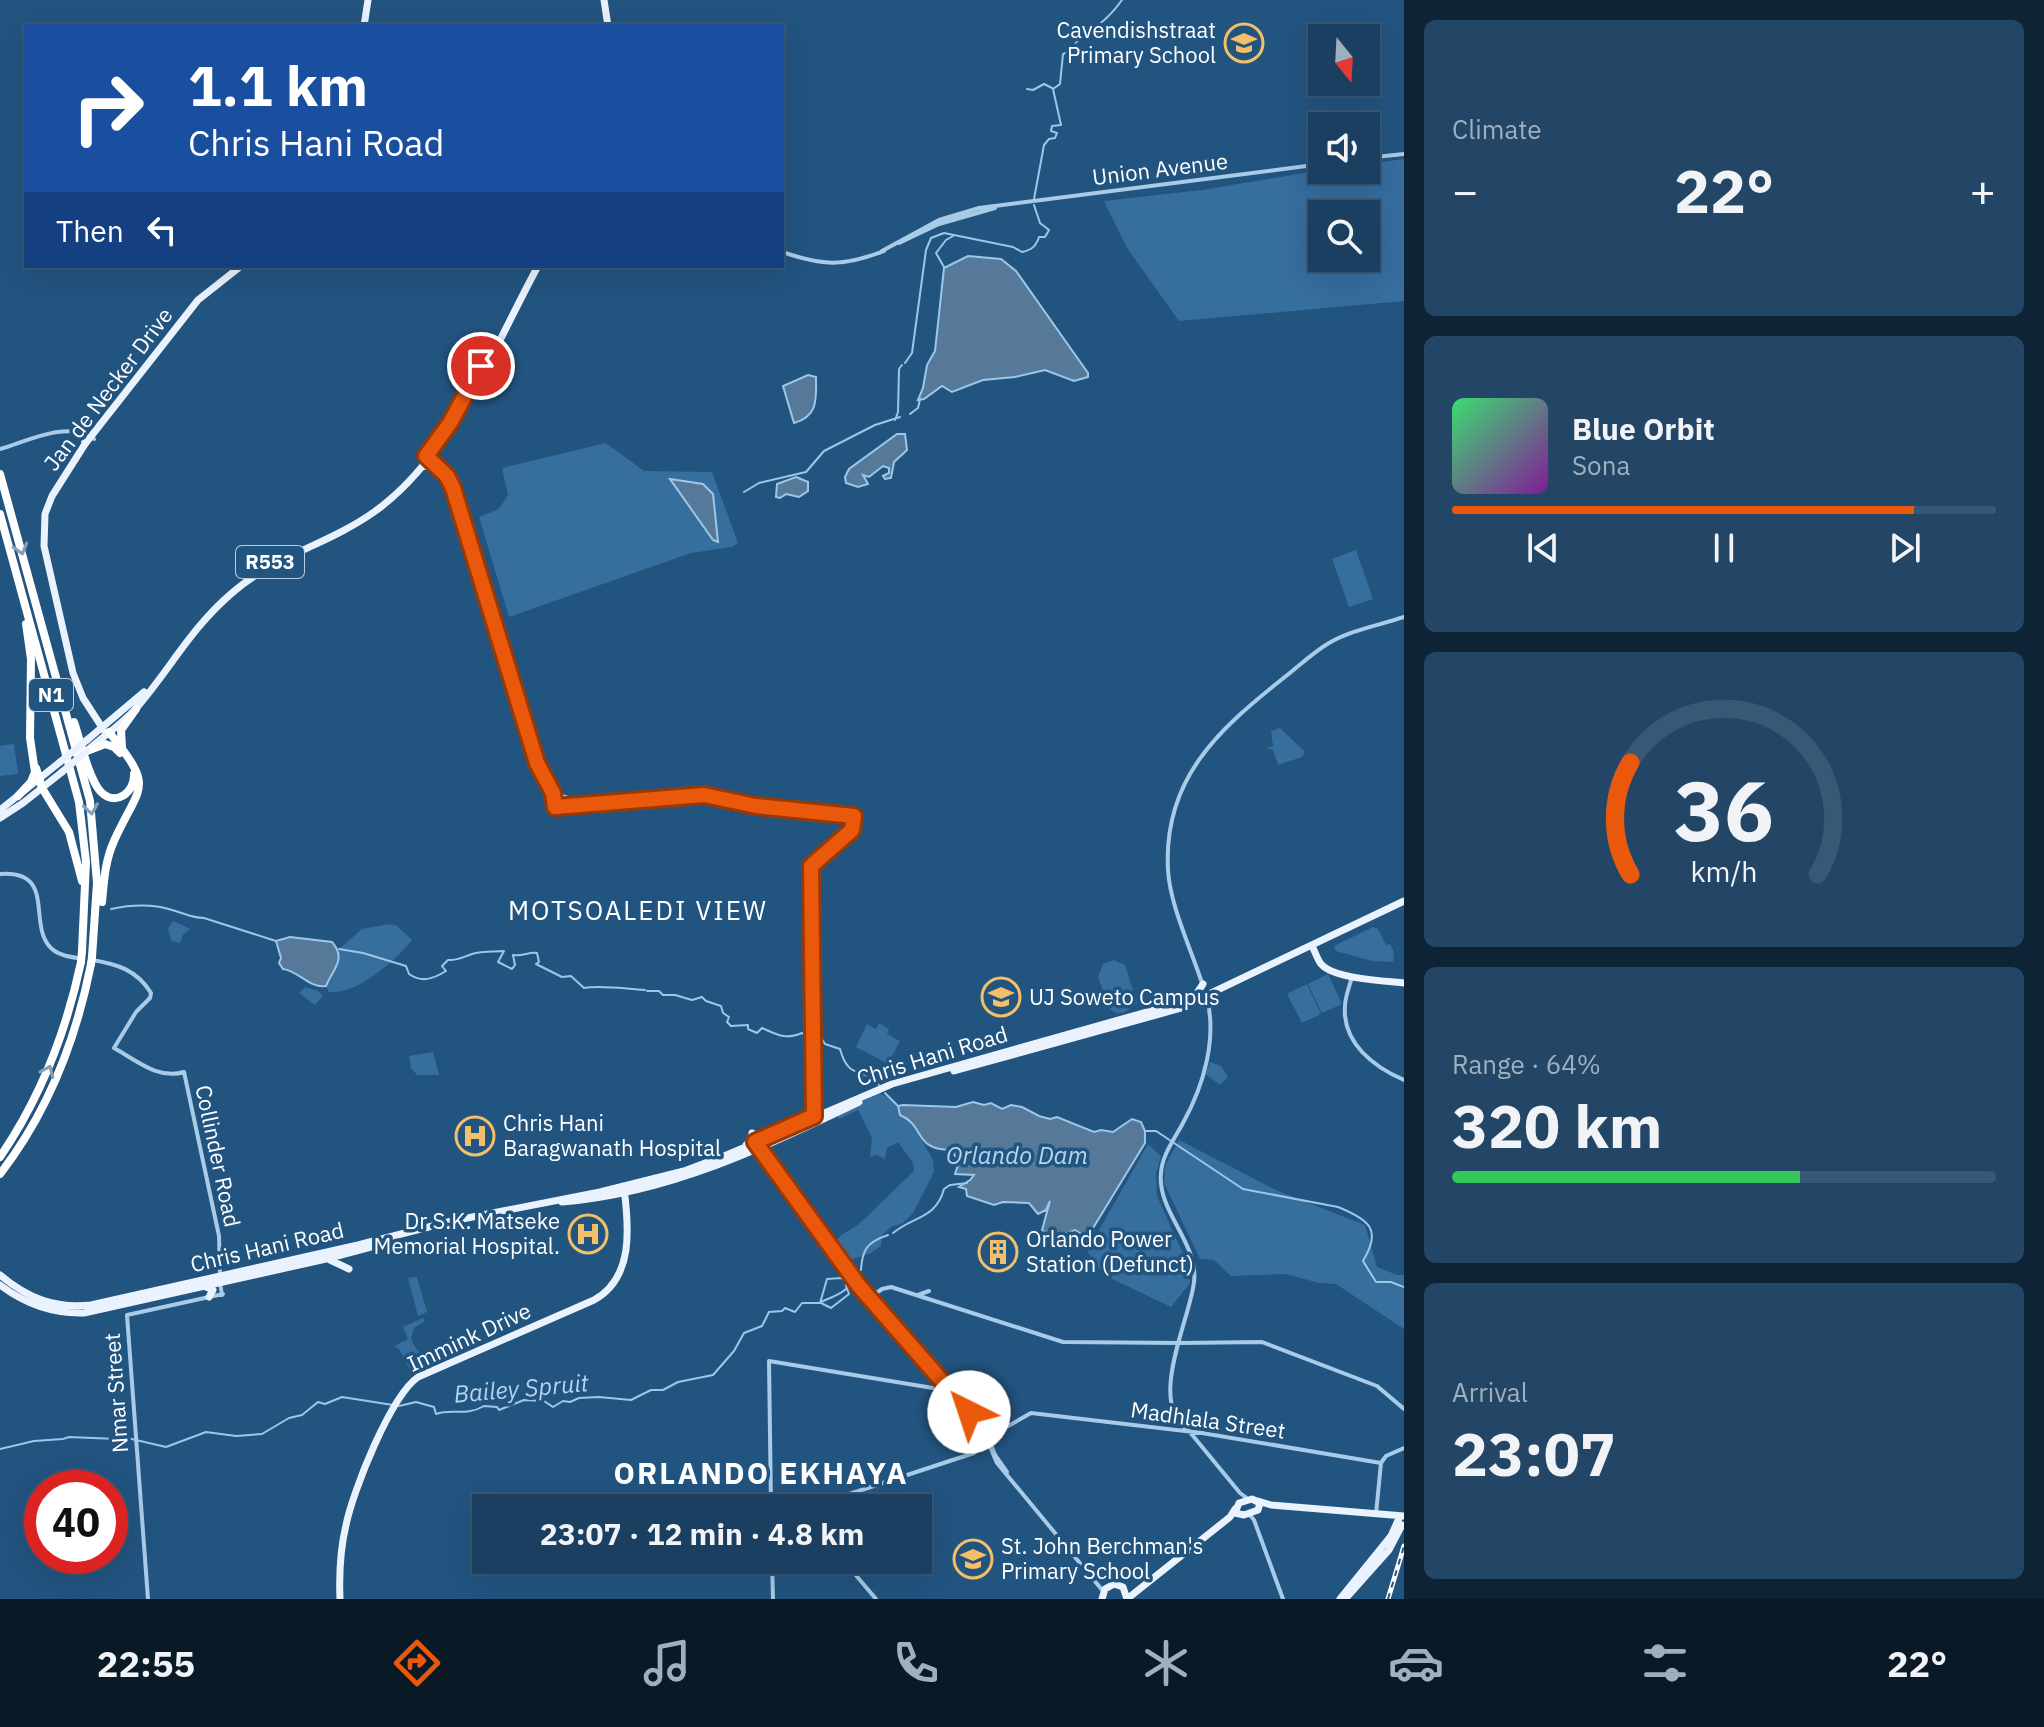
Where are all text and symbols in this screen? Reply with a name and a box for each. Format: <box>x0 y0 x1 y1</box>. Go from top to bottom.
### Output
place label: Cavendishstraat Primary School <box>1057 15 1216 69</box>
school or university icon: Cavendishstraat Primary School <box>1223 22 1265 64</box>
north arrow <box>1308 24 1380 96</box>
map controls <box>1308 24 1380 272</box>
text: 1.1 km <box>188 49 368 121</box>
icon: right <box>56 56 160 160</box>
button: sound <box>1308 112 1380 184</box>
text: Climate <box>1452 112 1542 146</box>
text: Chris Hani Road <box>188 119 444 166</box>
street label: Union Avenue <box>1090 146 1229 191</box>
text: 22° <box>1674 151 1774 230</box>
text: − <box>1452 162 1478 219</box>
text: + <box>1970 162 1996 219</box>
button: search <box>1308 200 1380 272</box>
icon: left <box>140 208 184 252</box>
text: Then <box>56 211 124 250</box>
street label: Jan de Necker Drive <box>37 301 178 476</box>
pin <box>447 332 515 400</box>
icon: arrive <box>459 344 503 388</box>
text: Blue Orbit <box>1572 409 1715 448</box>
text: Sona <box>1572 448 1630 482</box>
icon: previous <box>1521 526 1565 570</box>
icon: pause <box>1702 526 1746 570</box>
icon: next <box>1883 526 1927 570</box>
one-way arrow <box>12 541 28 555</box>
road number: R553 <box>236 546 304 578</box>
road number: N1 <box>29 679 73 711</box>
text: 36 <box>1674 756 1774 864</box>
one-way arrow <box>81 803 98 816</box>
text: km/h <box>1690 854 1758 891</box>
district label: MOTSOALEDI VIEW <box>508 893 768 927</box>
school or university icon: UJ Soweto Campus <box>980 976 1022 1018</box>
place label: UJ Soweto Campus <box>1029 982 1220 1011</box>
street label: Chris Hani Road <box>853 1019 1011 1092</box>
text: Range · 64% <box>1452 1047 1601 1081</box>
one-way arrow <box>38 1065 54 1079</box>
street label: Collinder Road <box>189 1082 248 1230</box>
text: 320 km <box>1452 1086 1662 1165</box>
place label: Chris Hani Baragwanath Hospital <box>503 1108 721 1162</box>
hospital icon: Chris Hani Baragwanath Hospital <box>454 1115 496 1157</box>
water label: Orlando Dam <box>946 1139 1088 1171</box>
place label: Dr S.K. Matseke Memorial Hospital. <box>374 1206 560 1260</box>
hospital icon: Dr S.K. Matseke Memorial Hospital. <box>567 1213 609 1255</box>
street label: Chris Hani Road <box>187 1215 347 1278</box>
place label: Orlando Power Station (Defunct) <box>1026 1224 1194 1278</box>
building icon: Orlando Power Station (Defunct) <box>977 1231 1019 1273</box>
street label: Immink Drive <box>402 1295 535 1378</box>
street label: Nmar Street <box>97 1332 134 1454</box>
water label: Bailey Spruit <box>452 1366 591 1410</box>
position arrow <box>927 1370 1011 1454</box>
text: Arrival <box>1452 1375 1528 1409</box>
street label: Madhlala Street <box>1129 1394 1287 1445</box>
text: 23:07 <box>1452 1414 1616 1493</box>
district label: ORLANDO EKHAYA <box>614 1453 908 1492</box>
speed limit sign: 40 <box>24 1470 128 1574</box>
text: 23:07 · 12 min · 4.8 km <box>540 1514 864 1553</box>
place label: St. John Berchman's Primary School <box>1001 1531 1204 1585</box>
school or university icon: St. John Berchman's Primary School <box>952 1538 994 1580</box>
icon: directions <box>389 1635 445 1691</box>
icon: music <box>639 1635 695 1691</box>
icon: phone <box>888 1635 944 1691</box>
icon: climate <box>1138 1635 1194 1691</box>
icon: car <box>1388 1635 1444 1691</box>
icon: filters <box>1637 1635 1693 1691</box>
text: 22:55 <box>97 1640 195 1687</box>
text: 22° <box>1887 1640 1947 1687</box>

